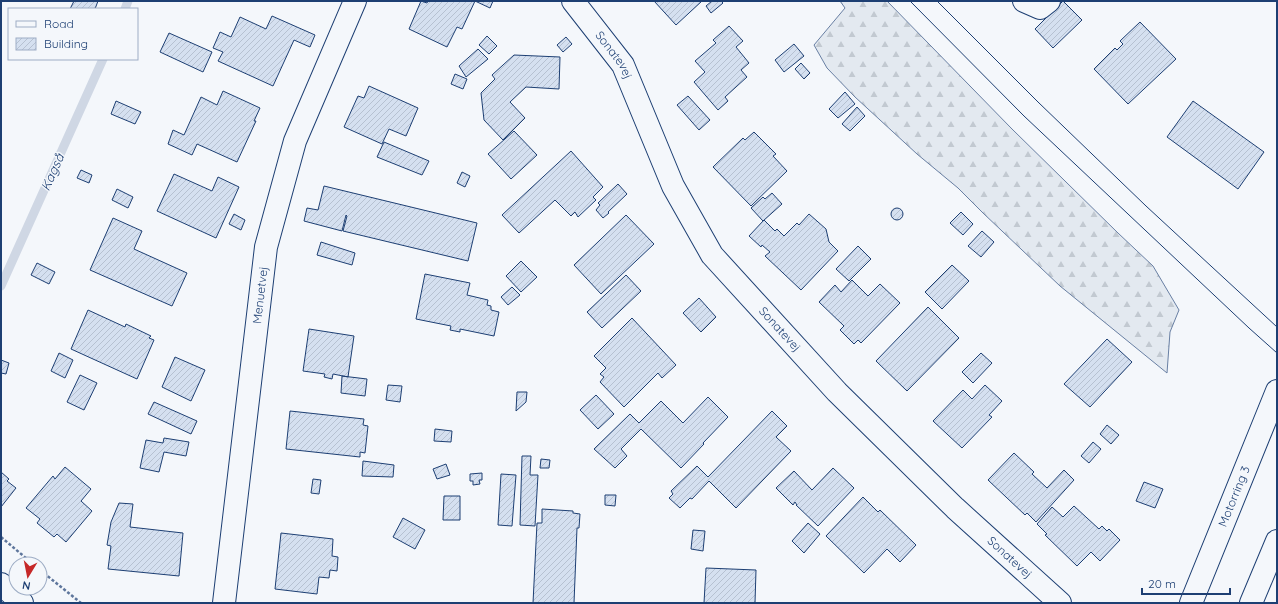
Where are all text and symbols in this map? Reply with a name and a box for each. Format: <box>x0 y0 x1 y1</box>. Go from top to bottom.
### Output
legend <box>8 8 138 60</box>
text: Road <box>44 16 74 31</box>
street label: Sonatevej <box>592 28 636 81</box>
text: Building <box>44 36 88 51</box>
water label: Kagså <box>37 150 68 193</box>
street label: Menuetvej <box>249 266 271 325</box>
street label: Sonatevej <box>756 303 804 354</box>
street label: Motorring 3 <box>1215 464 1253 529</box>
street label: Sonatevej <box>984 533 1036 581</box>
north arrow <box>8 556 48 596</box>
scale bar <box>1142 570 1230 596</box>
text: 20 m <box>1148 576 1176 591</box>
text: N <box>21 578 31 593</box>

